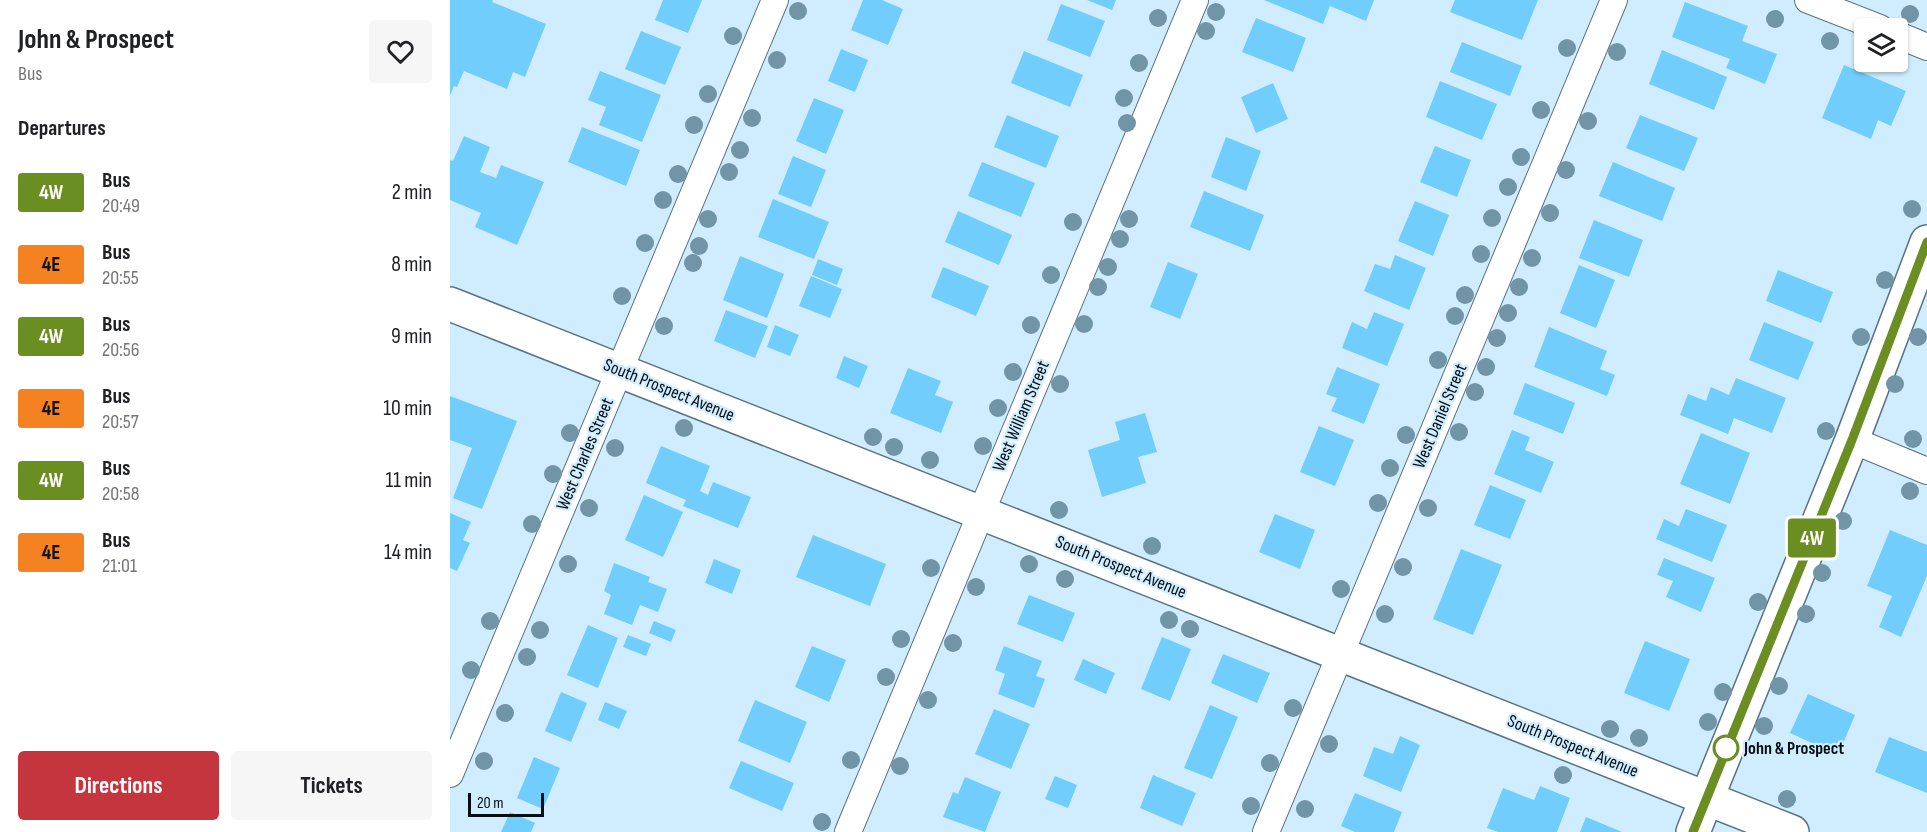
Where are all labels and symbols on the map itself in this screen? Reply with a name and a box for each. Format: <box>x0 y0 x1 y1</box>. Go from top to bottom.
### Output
street label: South Prospect Avenue <box>600 354 738 426</box>
street label: West William Street <box>988 357 1054 475</box>
street label: West Daniel Street <box>1409 360 1472 471</box>
street label: West Charles Street <box>552 394 618 513</box>
line badge: 4W <box>1785 518 1839 558</box>
street label: South Prospect Avenue <box>1052 531 1190 603</box>
street label: South Prospect Avenue <box>1504 710 1642 782</box>
marker: John & Prospect <box>1713 735 1739 761</box>
place label: John & Prospect <box>1743 738 1844 759</box>
scale bar <box>468 790 544 818</box>

